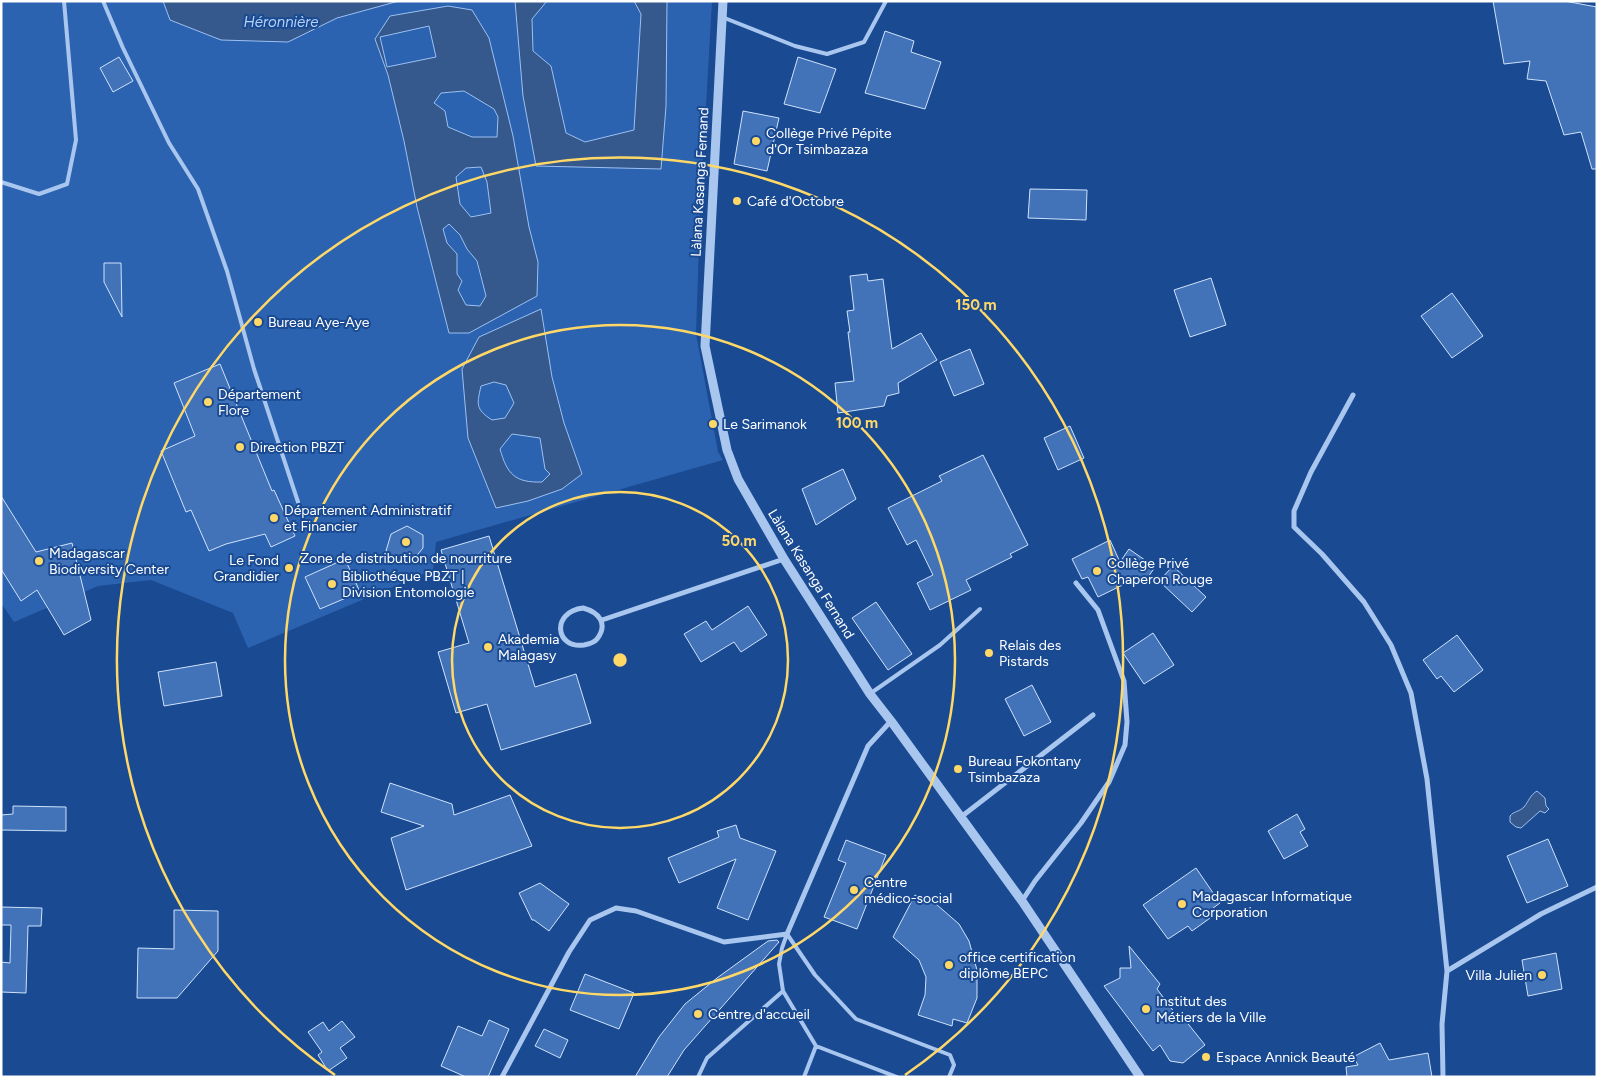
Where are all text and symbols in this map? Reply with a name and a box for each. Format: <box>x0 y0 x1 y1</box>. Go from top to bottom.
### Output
water label: Héronnière <box>243 13 319 31</box>
street label: Làlana Kasanga Fernand <box>688 107 712 257</box>
place label: Collège Privé Pépite d'Or Tsimbazaza <box>766 125 892 158</box>
marker: Collège Privé Pépite d'Or Tsimbazaza <box>750 135 762 147</box>
place label: Café d'Octobre <box>747 193 844 210</box>
marker: Café d'Octobre <box>731 195 743 207</box>
text: 150 m <box>955 296 997 314</box>
place label: Bureau Aye-Aye <box>268 314 370 331</box>
marker: Bureau Aye-Aye <box>252 316 264 328</box>
place label: Département Flore <box>218 386 301 419</box>
marker: Département Flore <box>202 396 214 408</box>
text: 100 m <box>836 414 878 432</box>
place label: Le Sarimanok <box>723 416 807 433</box>
marker: Le Sarimanok <box>707 418 719 430</box>
place label: Direction PBZT <box>250 439 344 456</box>
marker: Direction PBZT <box>234 441 246 453</box>
place label: Département Administratif et Financier <box>284 502 452 535</box>
street label: Làlana Kasanga Fernand <box>764 506 858 642</box>
marker: Département Administratif et Financier <box>268 512 280 524</box>
text: 50 m <box>721 532 757 550</box>
marker: Zone de distribution de nourriture <box>400 536 412 548</box>
place label: Madagascar Biodiversity Center <box>49 545 169 578</box>
place label: Zone de distribution de nourriture <box>300 550 512 567</box>
place label: Le Fond Grandidier <box>213 552 279 585</box>
marker: Madagascar Biodiversity Center <box>33 555 45 567</box>
place label: Collège Privé Chaperon Rouge <box>1107 555 1213 588</box>
marker: Le Fond Grandidier <box>283 562 295 574</box>
marker: Collège Privé Chaperon Rouge <box>1091 565 1103 577</box>
place label: Bibliothéque PBZT | Division Entomologie <box>342 568 475 601</box>
marker: Bibliothéque PBZT | Division Entomologie <box>326 578 338 590</box>
place label: Akademia Malagasy <box>498 631 559 664</box>
place label: Relais des Pistards <box>999 637 1061 670</box>
marker: Akademia Malagasy <box>482 641 494 653</box>
marker: Relais des Pistards <box>983 647 995 659</box>
centre of rings <box>611 651 629 669</box>
place label: Bureau Fokontany Tsimbazaza <box>968 753 1081 786</box>
marker: Bureau Fokontany Tsimbazaza <box>952 763 964 775</box>
place label: Centre médico-social <box>864 874 952 907</box>
marker: Centre médico-social <box>848 884 860 896</box>
place label: Madagascar Informatique Corporation <box>1192 888 1352 921</box>
marker: Madagascar Informatique Corporation <box>1176 898 1188 910</box>
place label: office certification diplôme BEPC <box>959 949 1076 982</box>
marker: office certification diplôme BEPC <box>943 959 955 971</box>
place label: Villa Julien <box>1465 967 1532 984</box>
marker: Villa Julien <box>1536 969 1548 981</box>
place label: Institut des Métiers de la Ville <box>1156 993 1266 1026</box>
marker: Institut des Métiers de la Ville <box>1140 1003 1152 1015</box>
place label: Centre d'accueil <box>708 1006 810 1023</box>
marker: Centre d'accueil <box>692 1008 704 1020</box>
place label: Espace Annick Beauté <box>1216 1049 1355 1066</box>
marker: Espace Annick Beauté <box>1200 1051 1212 1063</box>

